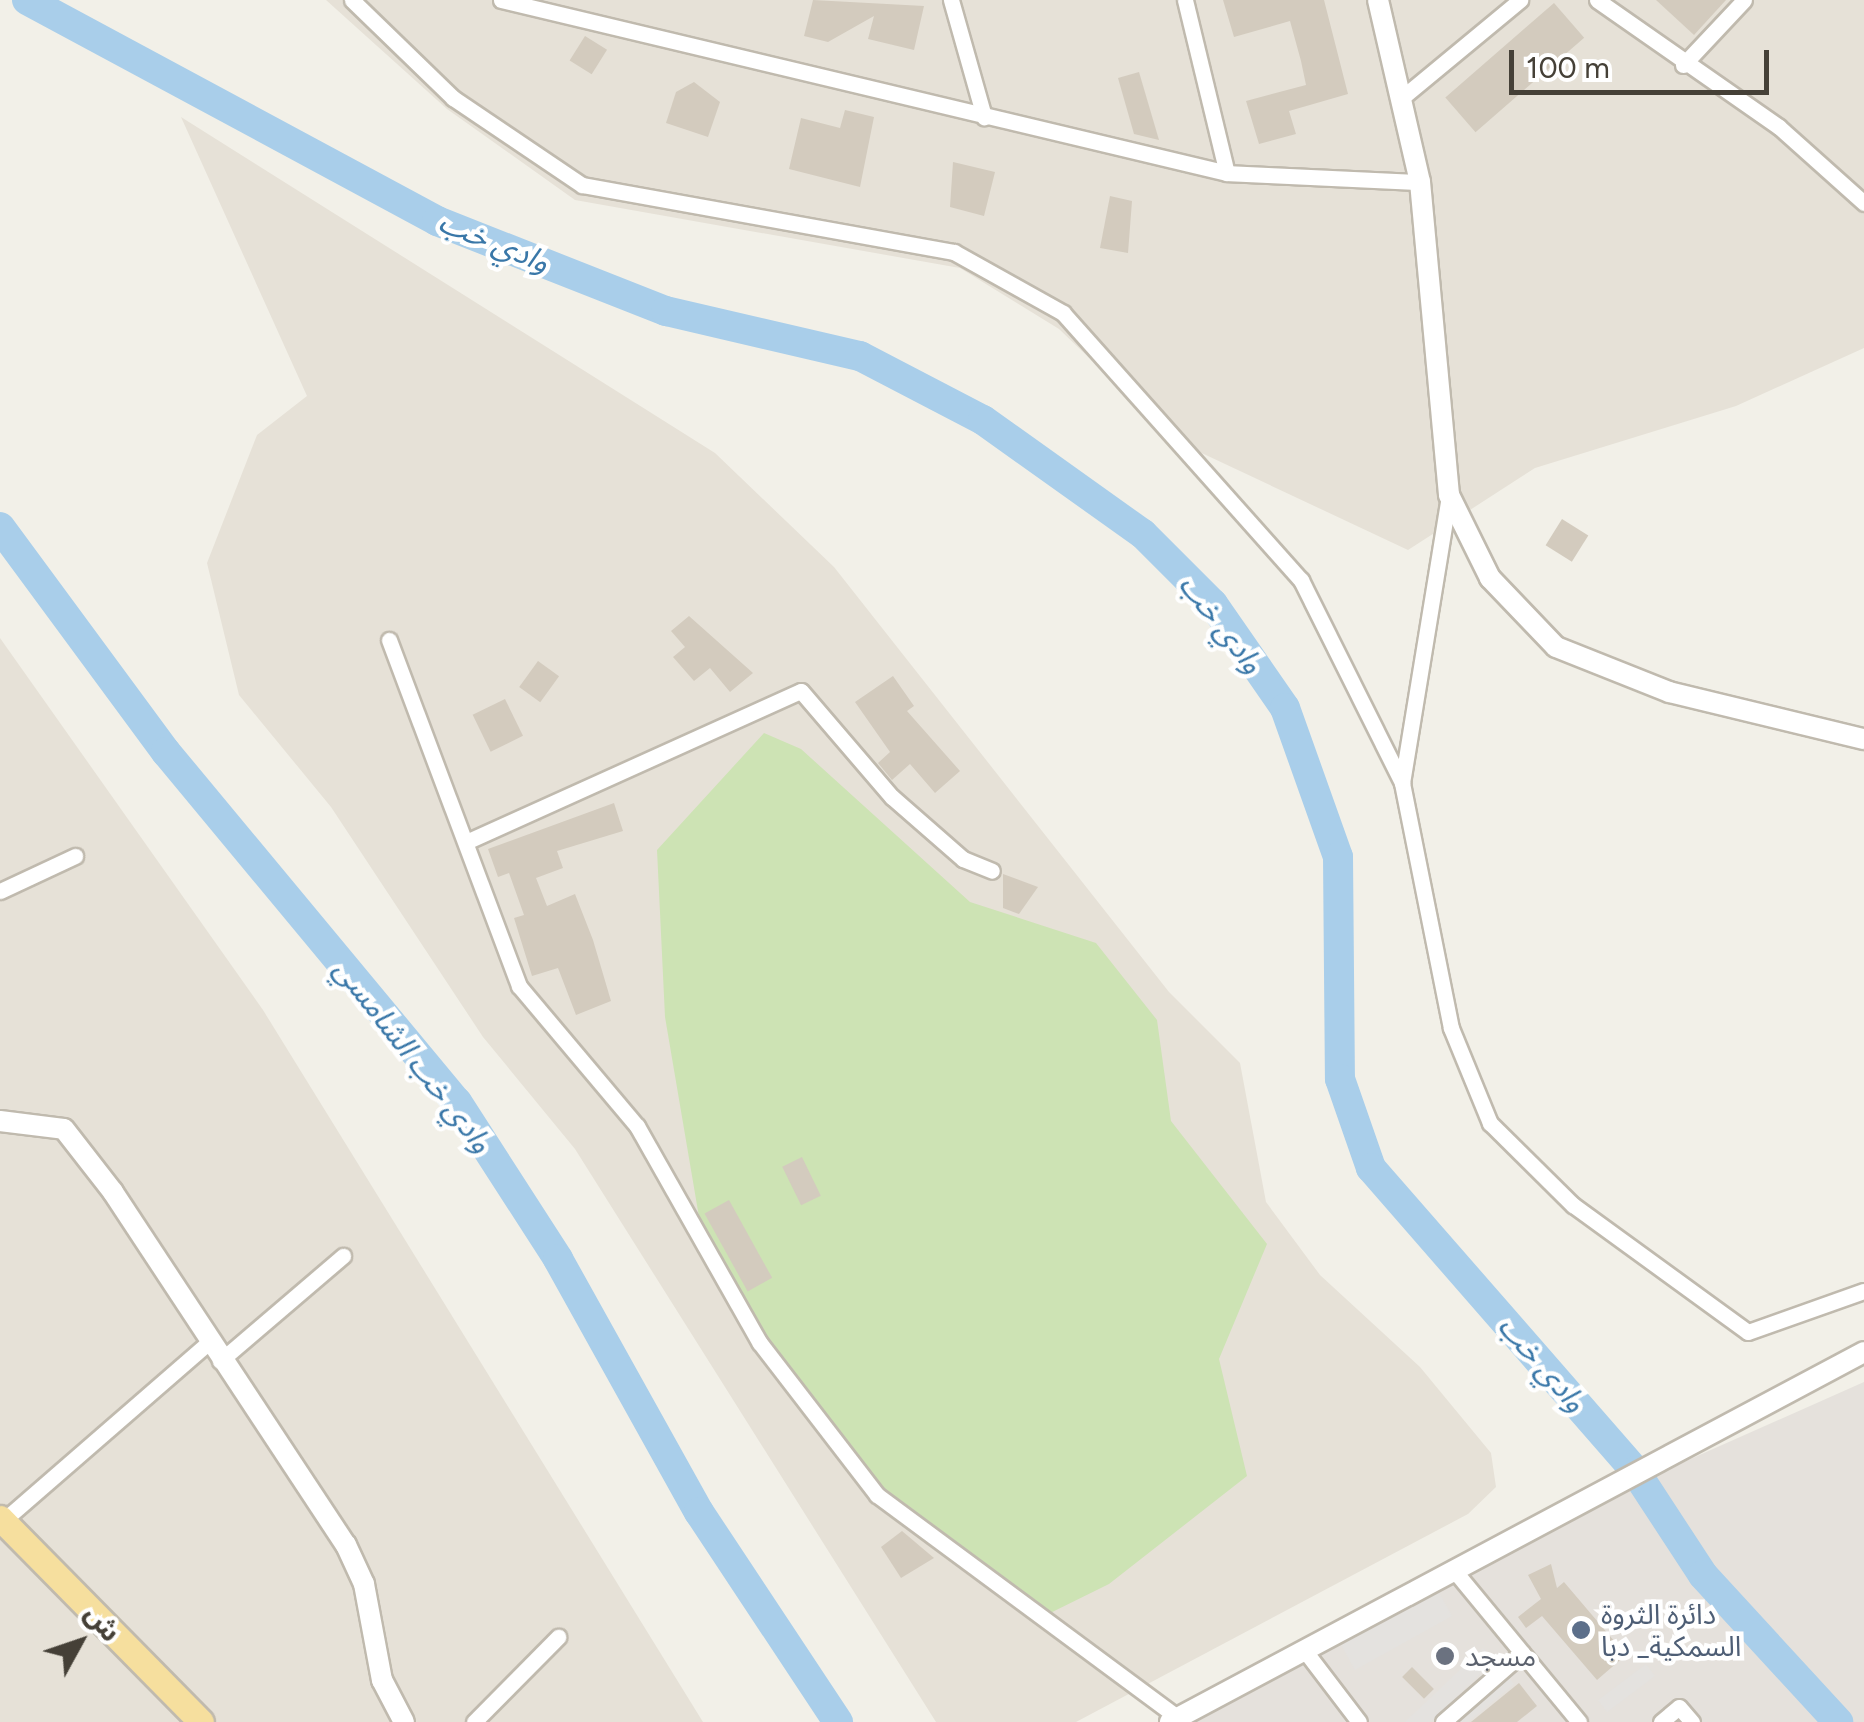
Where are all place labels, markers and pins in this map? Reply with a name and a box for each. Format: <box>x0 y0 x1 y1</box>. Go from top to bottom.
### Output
place label: دائرة الثروة السمكية_ دبا <box>1601 1597 1741 1663</box>
marker: دائرة الثروة السمكية_ دبا <box>1570 1619 1592 1641</box>
place label: مسجد <box>1465 1639 1536 1673</box>
marker: مسجد <box>1434 1645 1456 1667</box>

